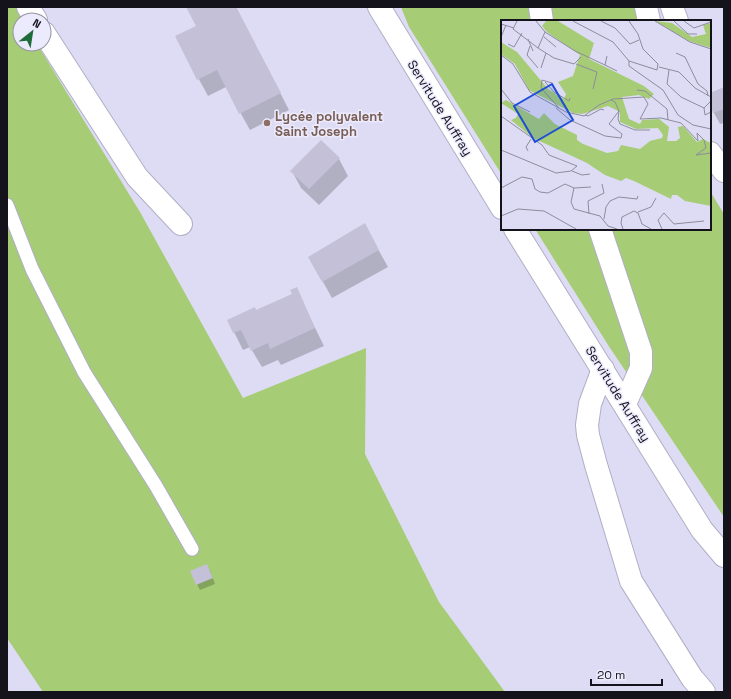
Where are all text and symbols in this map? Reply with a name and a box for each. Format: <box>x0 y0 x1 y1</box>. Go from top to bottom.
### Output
north arrow <box>12 12 52 52</box>
text: N <box>30 15 44 31</box>
inset map <box>501 20 711 230</box>
street label: Servitude Auffray <box>404 57 476 159</box>
place label: Lycée polyvalent Saint Joseph <box>275 108 383 140</box>
marker: Lycée polyvalent Saint Joseph <box>262 118 272 128</box>
street label: Servitude Auffray <box>582 343 654 445</box>
scale bar <box>591 661 662 687</box>
text: 20 m <box>597 667 625 683</box>

